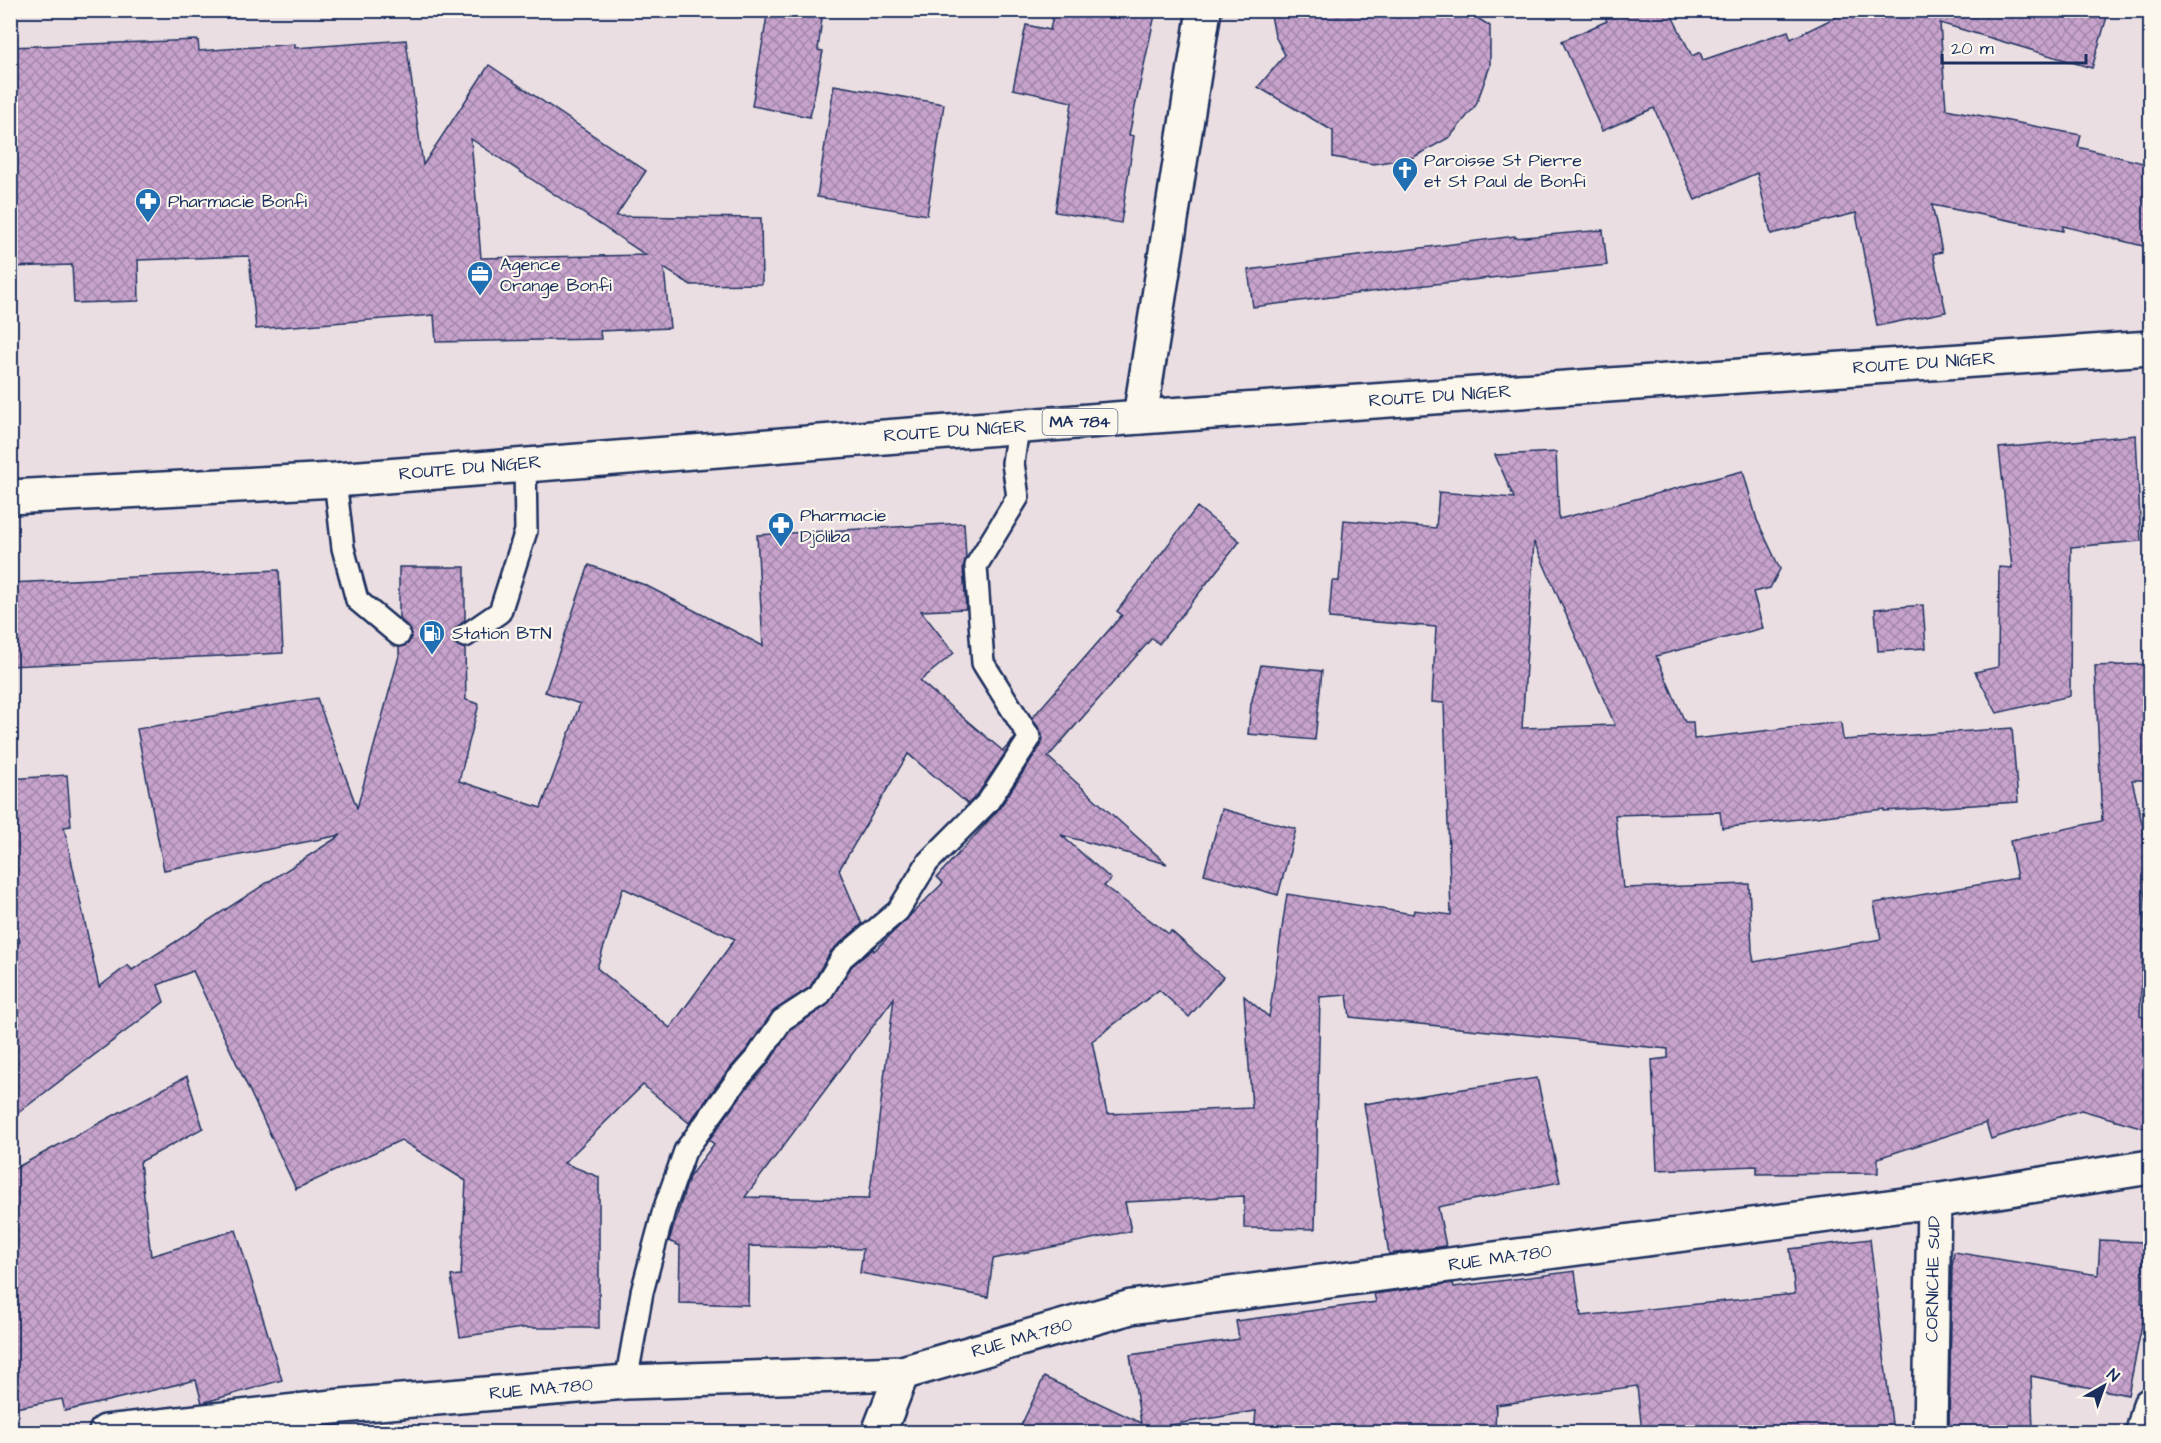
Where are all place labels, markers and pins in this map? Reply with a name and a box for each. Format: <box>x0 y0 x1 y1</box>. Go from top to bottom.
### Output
place label: Paroisse St Pierre et St Paul de Bonfi <box>1424 148 1586 194</box>
church icon: Paroisse St Pierre et St Paul de Bonfi <box>1390 155 1420 193</box>
pharmacy icon: Pharmacie Bonfi <box>133 186 163 224</box>
place label: Pharmacie Bonfi <box>168 189 307 214</box>
place label: Agence Orange Bonfi <box>500 252 612 299</box>
office icon: Agence Orange Bonfi <box>465 259 495 297</box>
place label: Pharmacie Djoliba <box>800 503 887 549</box>
pharmacy icon: Pharmacie Djoliba <box>766 510 796 548</box>
fuel station icon: Station BTN <box>417 618 447 656</box>
place label: Station BTN <box>452 621 552 646</box>

